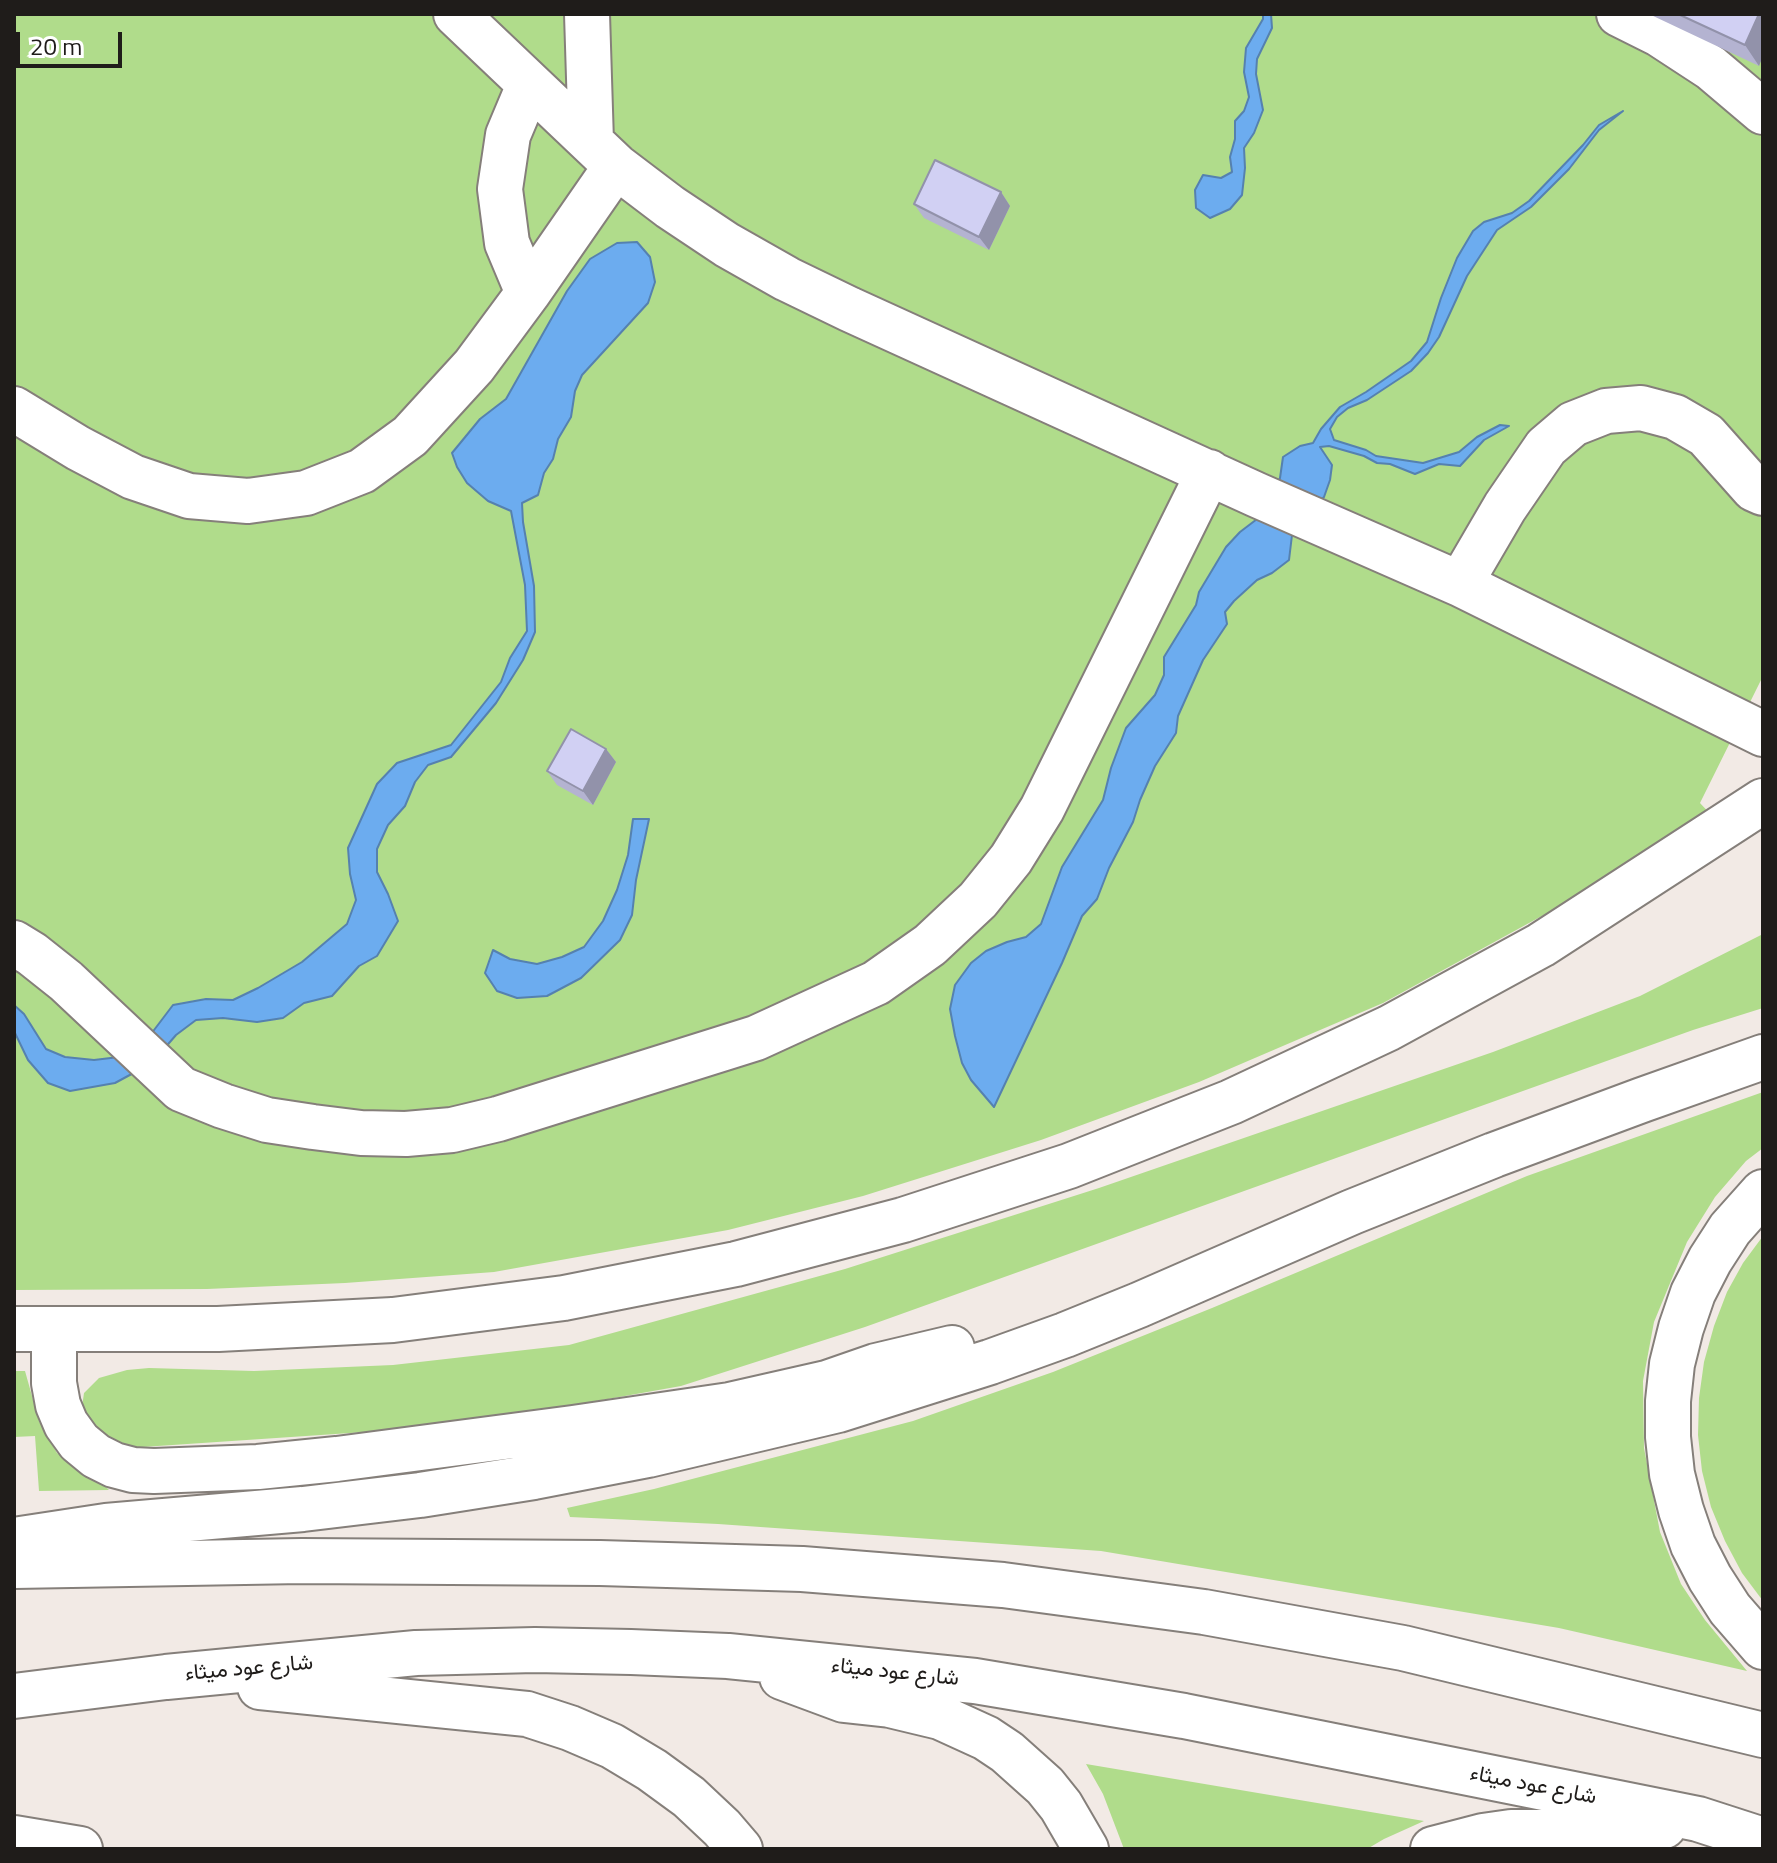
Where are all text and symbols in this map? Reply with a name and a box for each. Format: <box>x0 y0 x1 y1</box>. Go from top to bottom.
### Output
scale bar <box>20 16 126 66</box>
text: 20 m <box>30 28 82 64</box>
street label: شارع عود ميثاء <box>184 1650 314 1688</box>
street label: شارع عود ميثاء <box>830 1653 960 1693</box>
street label: شارع عود ميثاء <box>1467 1761 1599 1811</box>

